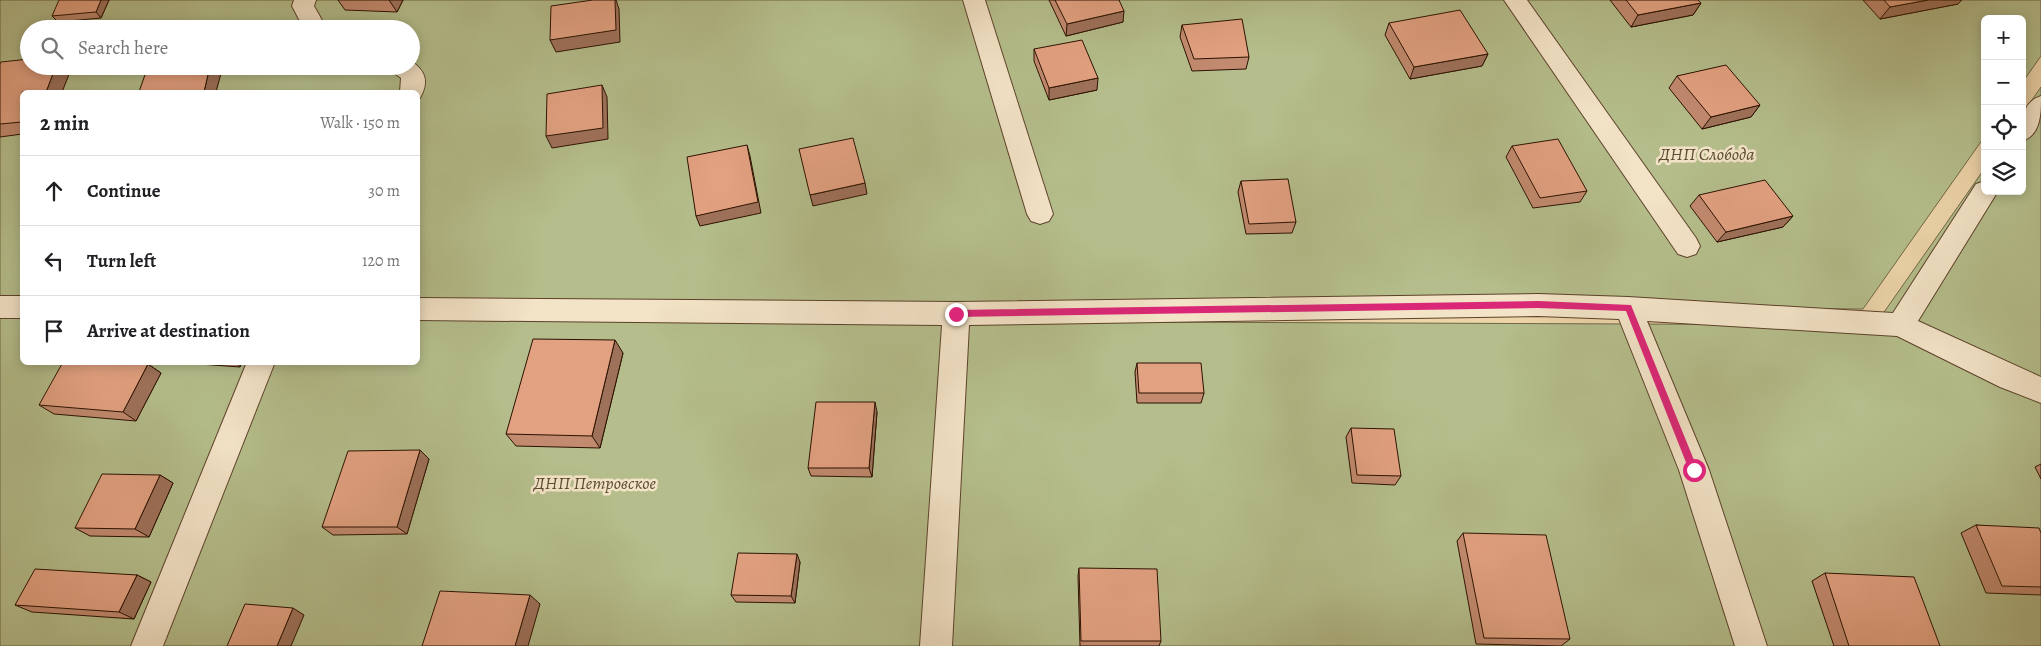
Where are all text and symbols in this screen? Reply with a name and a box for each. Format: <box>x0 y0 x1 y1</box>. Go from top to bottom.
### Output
map controls <box>1981 15 2026 195</box>
button: + <box>1981 15 2026 60</box>
search box <box>20 20 420 75</box>
icon: search <box>38 34 66 62</box>
text: Search here <box>78 35 168 61</box>
button: − <box>1981 60 2026 105</box>
button: locate <box>1981 105 2026 150</box>
text: 2 min <box>40 109 89 137</box>
text: Walk · 150 m <box>320 112 400 134</box>
park label: ДНП Слобода <box>1657 142 1755 166</box>
button: layers <box>1981 150 2026 195</box>
icon: ahead <box>40 177 68 205</box>
text: Continue <box>87 178 161 204</box>
text: 30 m <box>368 180 400 202</box>
icon: left <box>40 247 68 275</box>
text: Turn left <box>87 248 156 274</box>
text: 120 m <box>362 250 400 272</box>
route end <box>945 303 968 326</box>
icon: arrive <box>40 317 68 345</box>
text: Arrive at destination <box>87 318 250 344</box>
route start <box>1683 459 1706 482</box>
park label: ДНП Петровское <box>532 471 657 495</box>

